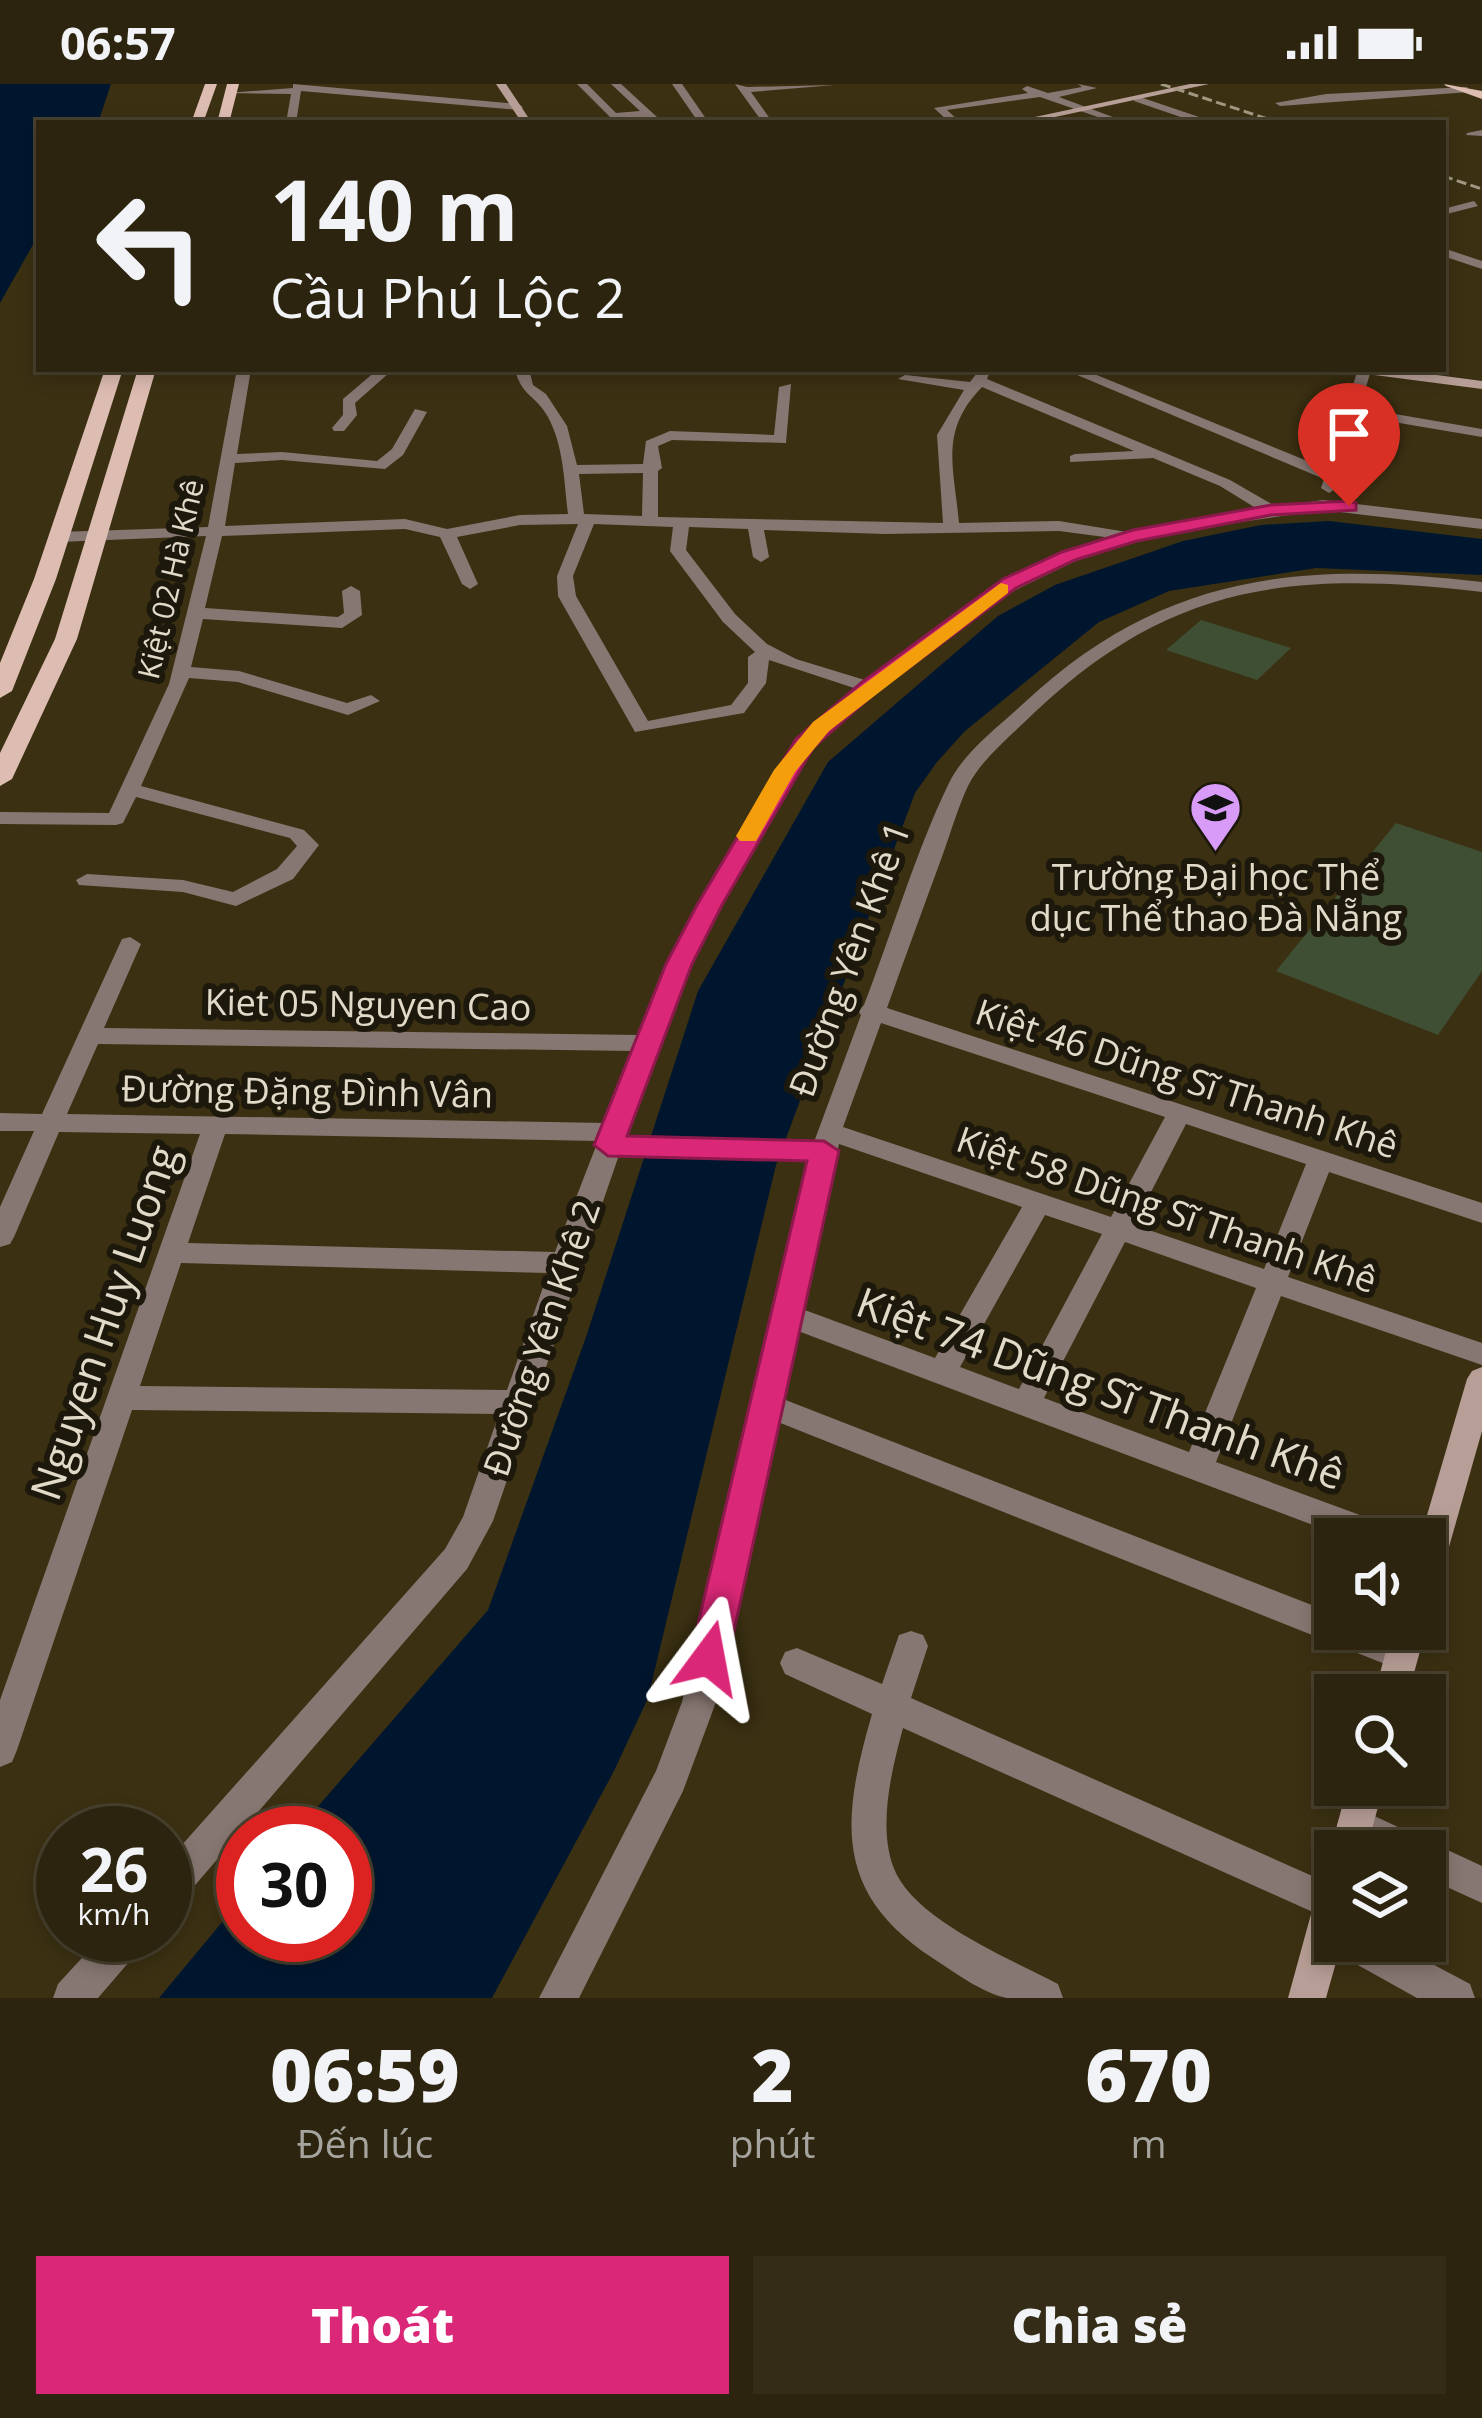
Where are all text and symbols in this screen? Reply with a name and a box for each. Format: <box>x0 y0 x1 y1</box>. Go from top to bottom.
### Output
text: 06:57 <box>60 12 176 73</box>
text: 140 m <box>270 151 518 266</box>
icon: left <box>72 168 228 324</box>
text: Cầu Phú Lộc 2 <box>270 260 625 334</box>
pin <box>1298 383 1400 506</box>
icon: arrive <box>1316 401 1382 467</box>
street label: Kiệt 02 Hà Khê <box>127 475 213 683</box>
school or university icon: Trường Đại học Thể dục Thể thao Đà Nẵng <box>1188 780 1244 854</box>
street label: Đường Yên Khê 1 <box>777 815 921 1103</box>
place label: Trường Đại học Thể dục Thể thao Đà Nẵng <box>1030 852 1402 942</box>
street label: Kiet 05 Nguyen Cao <box>204 977 532 1031</box>
street label: Kiệt 46 Dũng Sĩ Thanh Khê <box>970 987 1404 1169</box>
street label: Đường Đặng Đình Vân <box>120 1063 494 1119</box>
street label: Kiệt 58 Dũng Sĩ Thanh Khê <box>950 1114 1384 1304</box>
street label: Nguyen Huy Luong <box>16 1137 190 1507</box>
street label: Đường Yên Khê 2 <box>471 1193 611 1483</box>
street label: Kiệt 74 Dũng Sĩ Thanh Khê <box>849 1272 1353 1502</box>
map controls <box>1314 1518 1446 1962</box>
button: sound <box>1314 1518 1446 1650</box>
position arrow <box>646 1595 772 1721</box>
button: search <box>1314 1674 1446 1806</box>
speed limit sign: 30 <box>216 1806 372 1962</box>
text: 26 <box>80 1828 148 1910</box>
button: layers <box>1314 1830 1446 1962</box>
text: km/h <box>78 1893 150 1934</box>
text: 06:59 <box>270 2025 460 2123</box>
text: 2 <box>751 2025 794 2123</box>
text: 670 <box>1085 2025 1212 2123</box>
text: Đến lúc <box>296 2116 433 2169</box>
text: phút <box>730 2116 815 2169</box>
text: m <box>1131 2116 1167 2169</box>
button: Thoát <box>36 2256 729 2394</box>
button: Chia sẻ <box>753 2256 1446 2394</box>

